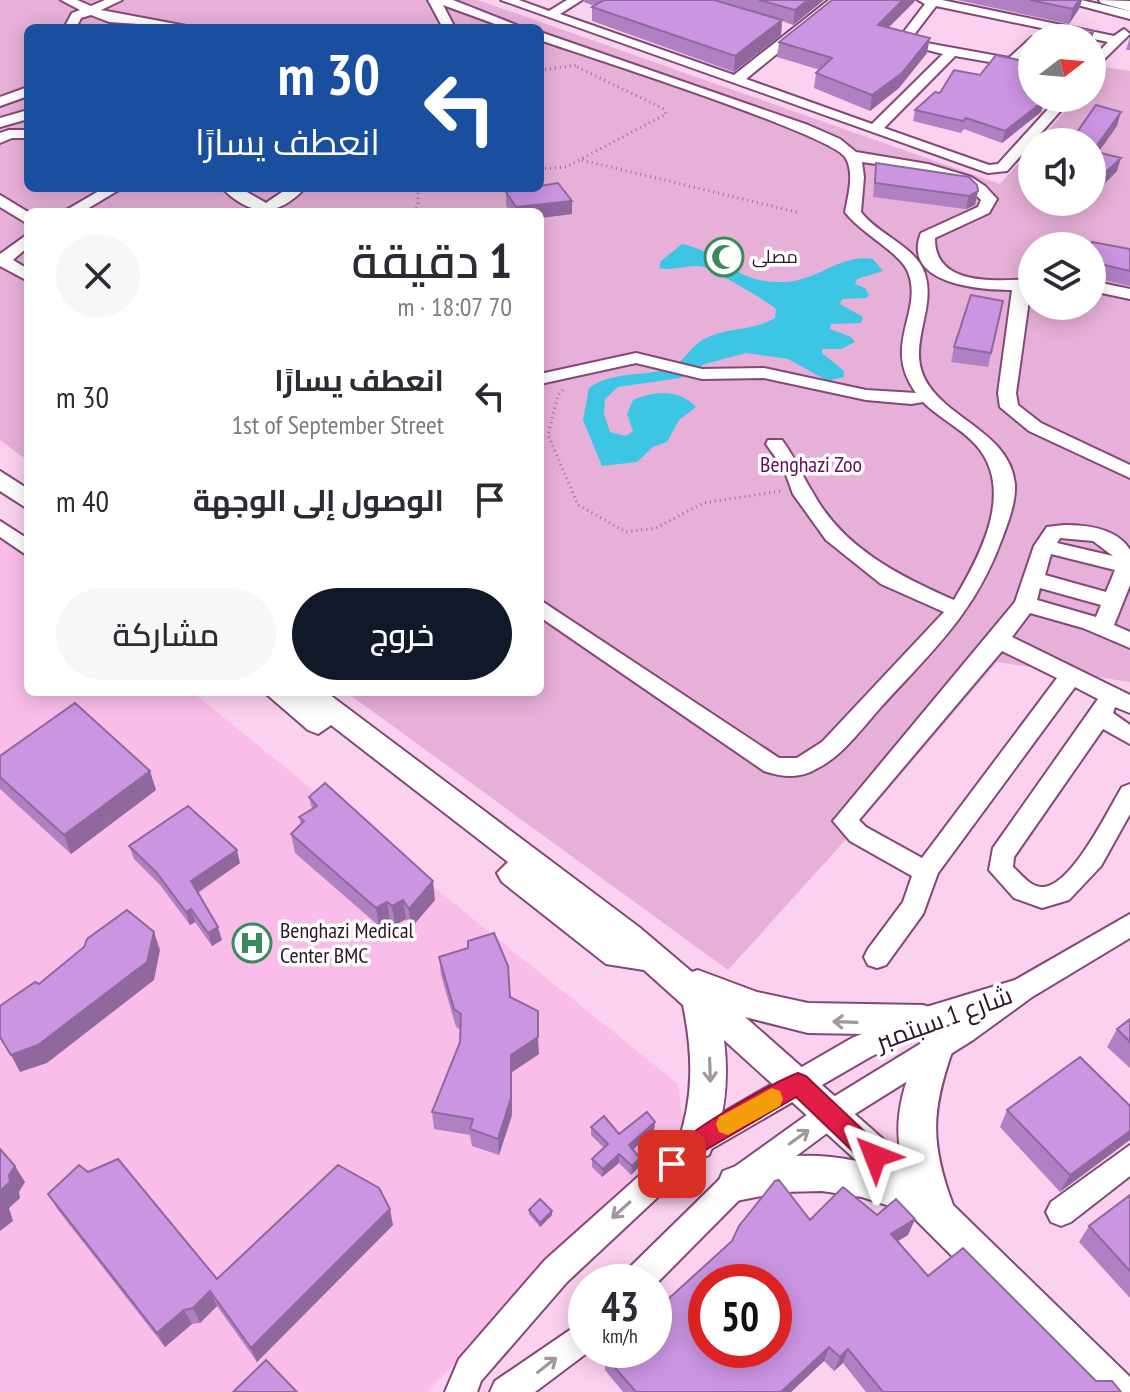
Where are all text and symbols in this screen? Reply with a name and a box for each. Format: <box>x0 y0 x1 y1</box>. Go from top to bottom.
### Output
north arrow <box>1018 24 1106 112</box>
map controls <box>1018 24 1106 320</box>
text: 30 m <box>278 38 380 110</box>
icon: left <box>408 56 512 160</box>
text: انعطف يسارًا <box>195 118 380 165</box>
button: sound <box>1018 128 1106 216</box>
text: 1 دقيقة <box>351 229 512 291</box>
button: layers <box>1018 232 1106 320</box>
button: close <box>56 234 140 318</box>
mosque icon: مصلى <box>703 236 745 278</box>
place label: مصلى <box>752 245 798 268</box>
text: 70 m · 18:07 <box>397 290 512 323</box>
text: انعطف يسارًا <box>274 360 444 399</box>
icon: left <box>468 374 512 418</box>
text: 30 m <box>56 377 109 416</box>
text: 1st of September Street <box>231 408 444 441</box>
park label: Benghazi Zoo <box>760 450 862 478</box>
icon: arrive <box>468 478 512 522</box>
text: الوصول إلى الوجهة <box>193 480 444 519</box>
text: 40 m <box>56 481 109 520</box>
button: مشاركة <box>56 588 276 680</box>
button: خروج <box>292 588 512 680</box>
place label: Benghazi Medical Center BMC <box>280 916 414 969</box>
hospital icon: Benghazi Medical Center BMC <box>231 922 273 964</box>
street label: شارع 1 سبتمبر <box>869 978 1017 1059</box>
one-way arrow <box>832 1014 859 1029</box>
one-way arrow <box>703 1056 718 1083</box>
position arrow <box>833 1114 917 1198</box>
one-way arrow <box>788 1129 810 1145</box>
pin <box>638 1130 706 1198</box>
icon: arrive <box>650 1142 694 1186</box>
one-way arrow <box>612 1200 632 1218</box>
speed limit sign: 50 <box>688 1264 792 1368</box>
text: 43 <box>601 1280 639 1332</box>
text: km/h <box>602 1323 638 1349</box>
one-way arrow <box>536 1356 557 1373</box>

